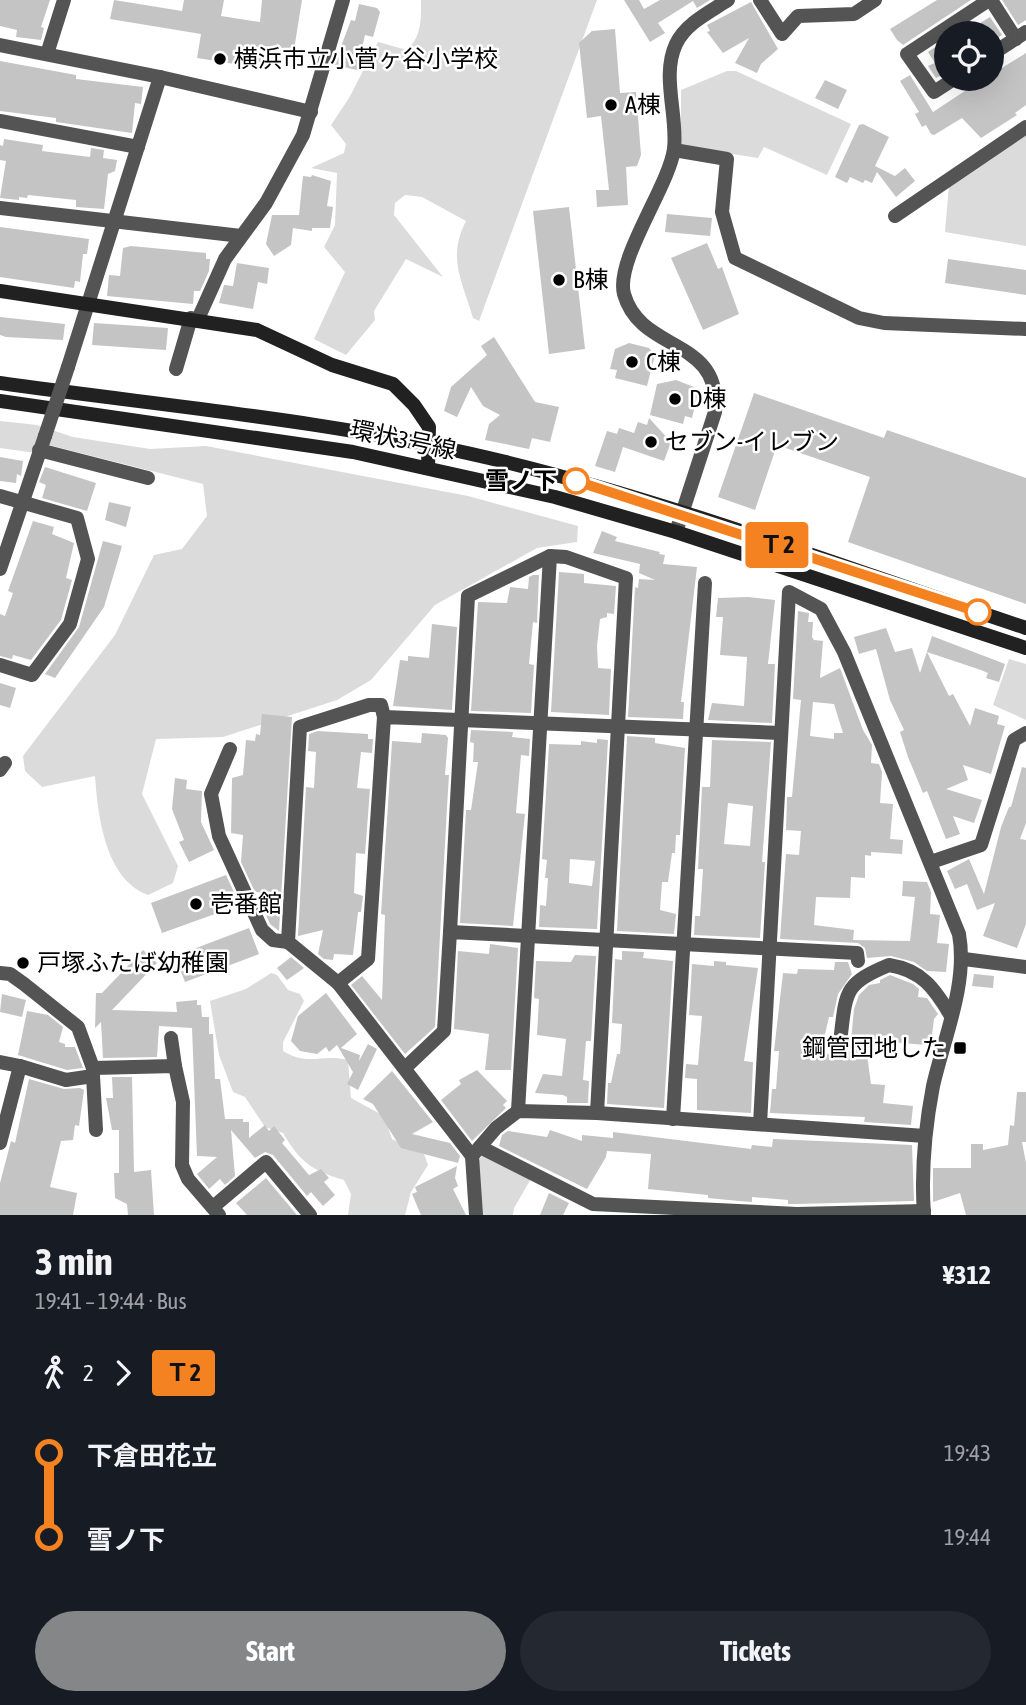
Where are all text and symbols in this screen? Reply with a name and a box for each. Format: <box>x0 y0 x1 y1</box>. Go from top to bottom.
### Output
map controls <box>934 21 1004 91</box>
button: locate <box>934 21 1004 91</box>
place label: 横浜市立小菅ヶ谷小学校 <box>234 45 498 72</box>
marker: 横浜市立小菅ヶ谷小学校 <box>212 51 228 67</box>
place label: A棟 <box>625 91 661 118</box>
marker: A棟 <box>603 97 619 113</box>
place label: B棟 <box>573 266 608 293</box>
marker: B棟 <box>551 272 567 288</box>
place label: C棟 <box>646 348 681 375</box>
marker: C棟 <box>624 354 640 370</box>
place label: D棟 <box>689 385 726 412</box>
marker: D棟 <box>667 391 683 407</box>
street label: 環状3号線 <box>348 415 458 464</box>
place label: セブン-イレブン <box>665 428 839 455</box>
marker: セブン-イレブン <box>643 434 659 450</box>
place label: 雪ノ下 <box>485 467 557 494</box>
marker: 雪ノ下 <box>563 468 589 494</box>
line badge: Ｔ2 <box>746 522 808 568</box>
text: Ｔ2 <box>759 531 795 558</box>
unlabelled marker <box>965 599 991 625</box>
place label: 壱番館 <box>210 890 282 917</box>
marker: 壱番館 <box>188 896 204 912</box>
place label: 戸塚ふたば幼稚園 <box>37 949 229 976</box>
marker: 戸塚ふたば幼稚園 <box>15 955 31 971</box>
place label: 鋼管団地した <box>802 1034 946 1061</box>
marker: 鋼管団地した <box>952 1040 968 1056</box>
text: 3 min <box>35 1240 113 1283</box>
text: ¥312 <box>943 1260 991 1290</box>
text: 19:41 – 19:44 · Bus <box>35 1288 187 1314</box>
icon: walk <box>35 1354 73 1392</box>
icon: forward <box>104 1354 142 1392</box>
text: Ｔ2 <box>166 1359 201 1386</box>
text: 2 <box>83 1360 94 1386</box>
text: 19:43 <box>944 1440 991 1466</box>
text: 下倉田花立 <box>87 1441 217 1471</box>
text: 19:44 <box>944 1524 991 1550</box>
text: 雪ノ下 <box>87 1525 165 1555</box>
button: Start <box>35 1611 506 1691</box>
button: Tickets <box>520 1611 991 1691</box>

